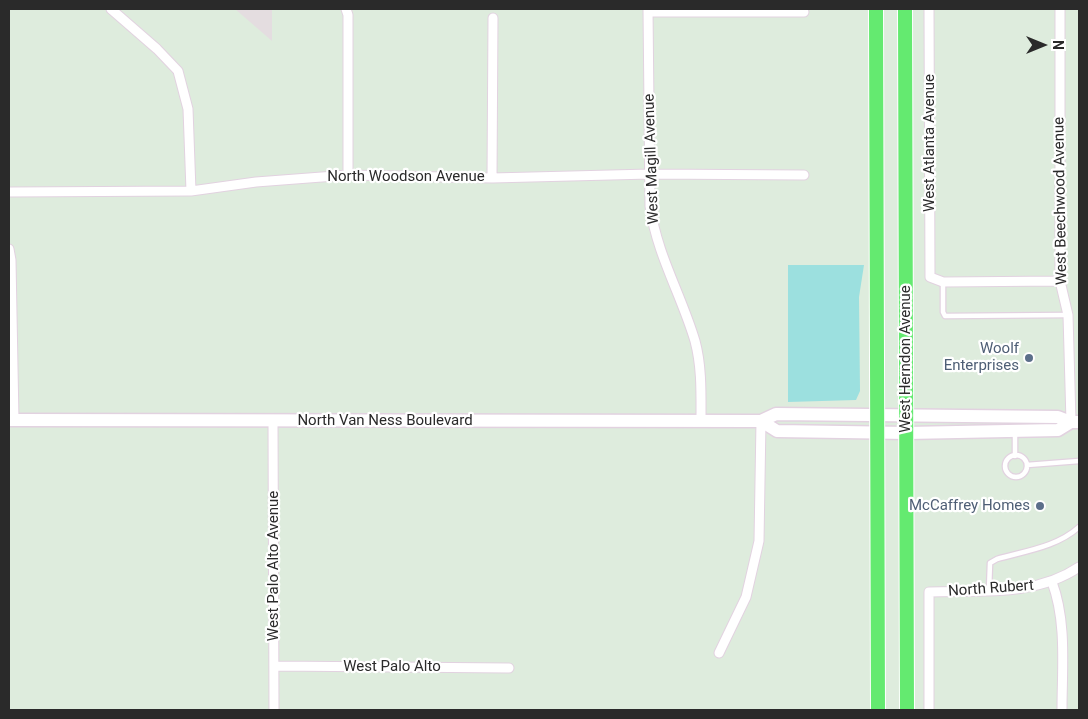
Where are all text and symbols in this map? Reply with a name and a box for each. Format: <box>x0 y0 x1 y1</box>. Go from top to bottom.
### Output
north arrow <box>1018 20 1068 70</box>
text: N <box>1050 40 1066 50</box>
street label: West Atlanta Avenue <box>921 74 939 212</box>
street label: West Magill Avenue <box>641 93 663 225</box>
street label: West Beechwood Avenue <box>1051 117 1071 285</box>
street label: North Woodson Avenue <box>327 168 485 186</box>
street label: West Herndon Avenue <box>897 285 915 433</box>
place label: Woolf Enterprises <box>944 340 1019 375</box>
marker: Woolf Enterprises <box>1023 352 1035 364</box>
street label: North Van Ness Boulevard <box>297 412 473 430</box>
street label: West Palo Alto Avenue <box>265 491 283 641</box>
place label: McCaffrey Homes <box>909 497 1030 515</box>
marker: McCaffrey Homes <box>1034 500 1046 512</box>
street label: North Rubert <box>948 577 1034 601</box>
street label: West Palo Alto <box>343 658 441 676</box>

